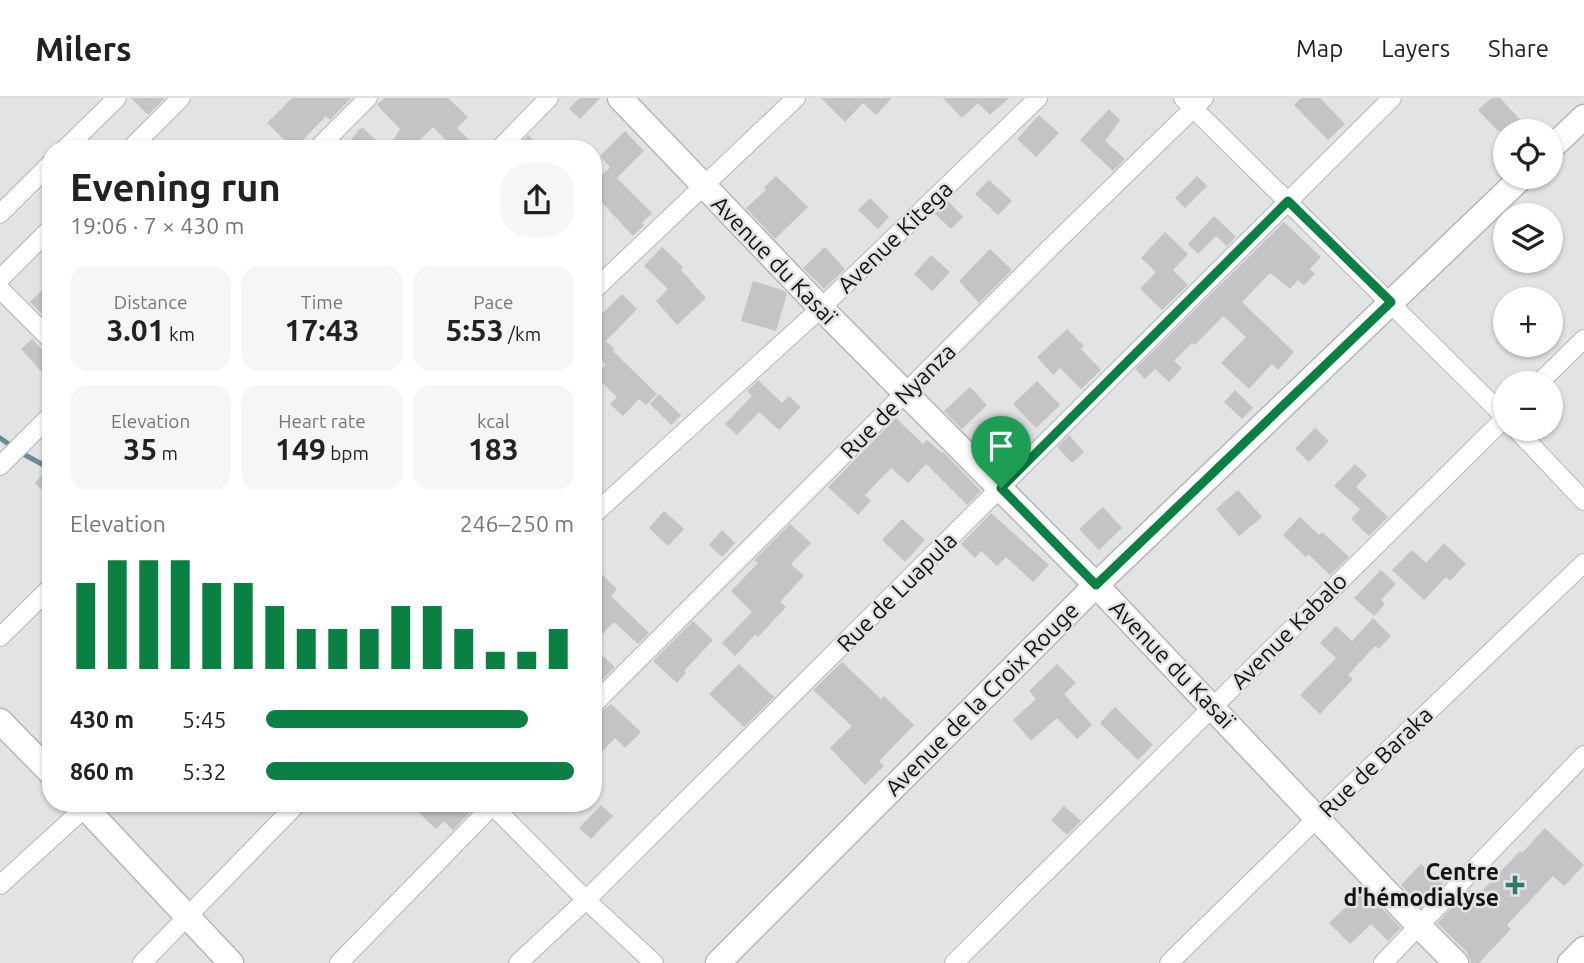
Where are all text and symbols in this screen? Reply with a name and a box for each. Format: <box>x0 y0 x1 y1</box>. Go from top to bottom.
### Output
text: Milers <box>35 30 132 67</box>
text: Map <box>1296 35 1343 62</box>
text: Layers <box>1381 35 1450 62</box>
text: Share <box>1488 35 1549 62</box>
map controls <box>1493 119 1563 441</box>
button: locate <box>1493 119 1563 189</box>
button: share <box>500 163 574 237</box>
text: Evening run <box>70 166 281 208</box>
street label: Avenue Kitega <box>832 176 957 298</box>
street label: Avenue du Kasaï <box>707 191 842 329</box>
button: layers <box>1493 203 1563 273</box>
text: 19:06 · 7 × 430 m <box>70 213 244 238</box>
button: + <box>1493 287 1563 357</box>
text: Distance <box>114 291 187 313</box>
text: Time <box>301 291 343 313</box>
text: Pace <box>473 291 513 313</box>
text: 3.01 <box>106 313 165 347</box>
text: 17:43 <box>284 313 360 347</box>
text: 5:53 <box>446 313 504 347</box>
text: km <box>165 323 195 345</box>
text: /km <box>504 323 541 345</box>
street label: Rue de Nyanza <box>835 338 960 463</box>
button: − <box>1493 371 1563 441</box>
text: Elevation <box>111 410 190 432</box>
text: Heart rate <box>278 410 366 432</box>
text: kcal <box>477 410 510 432</box>
pin <box>971 416 1031 488</box>
icon: arrive <box>982 427 1020 465</box>
text: 35 <box>123 432 157 466</box>
text: 149 <box>275 432 326 466</box>
text: 183 <box>468 432 519 466</box>
text: m <box>157 442 178 464</box>
text: bpm <box>326 442 369 464</box>
text: Elevation <box>70 511 166 536</box>
text: 246–250 m <box>460 511 574 536</box>
street label: Rue de Luapula <box>832 527 961 656</box>
street label: Avenue Kabalo <box>1226 568 1352 694</box>
street label: Avenue du Kasaï <box>1105 595 1240 733</box>
street label: Avenue de la Croix Rouge <box>880 597 1083 800</box>
street label: Rue de Baraka <box>1314 702 1437 822</box>
text: 430 m <box>70 707 134 732</box>
text: 5:45 <box>182 707 227 732</box>
text: 860 m <box>70 759 134 784</box>
text: 5:32 <box>182 759 227 784</box>
place label: Centre d'hémodialyse <box>1343 859 1499 910</box>
marker: Centre d'hémodialyse <box>1505 875 1525 895</box>

